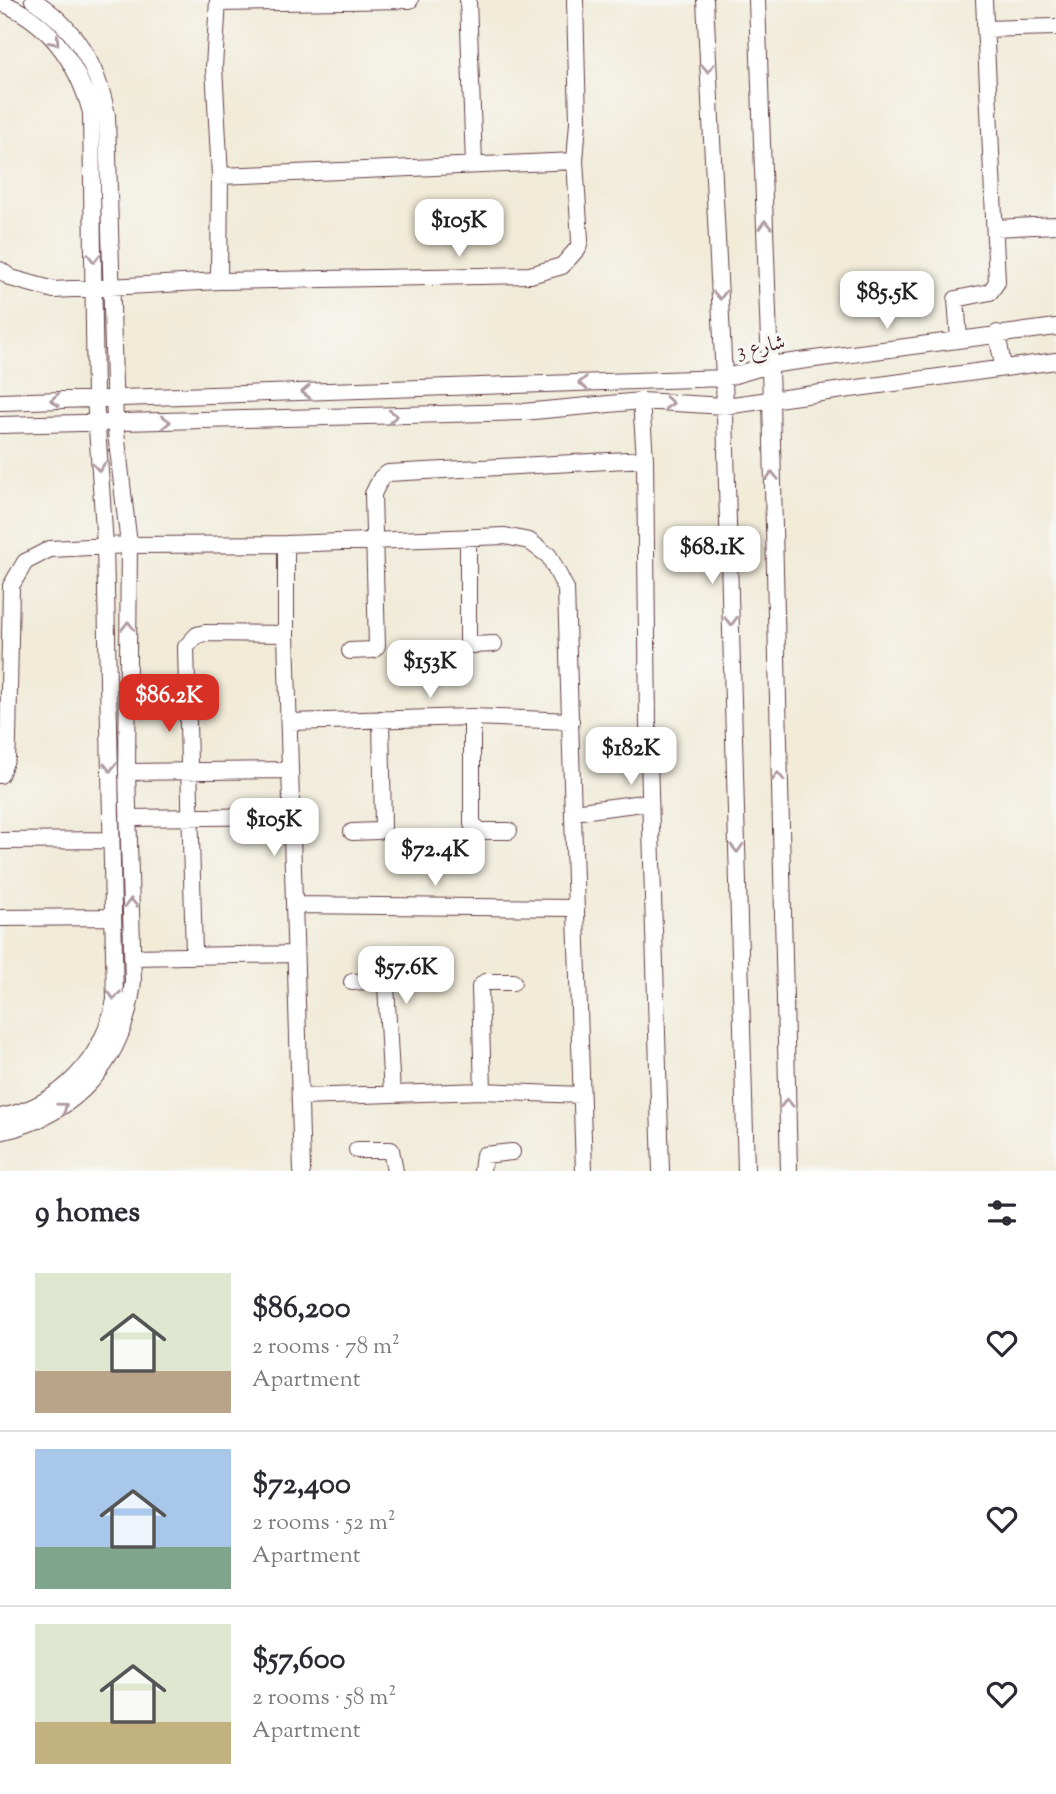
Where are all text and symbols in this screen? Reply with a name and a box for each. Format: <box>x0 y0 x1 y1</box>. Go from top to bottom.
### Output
one-way arrow <box>47 32 59 45</box>
one-way arrow <box>701 63 716 74</box>
pin: $105K <box>410 200 508 259</box>
text: $105K <box>431 205 487 238</box>
one-way arrow <box>757 219 772 230</box>
one-way arrow <box>87 253 102 264</box>
pin: $85.5K <box>830 272 944 331</box>
text: $85.5K <box>856 277 918 310</box>
one-way arrow <box>712 290 727 301</box>
street label: شارع 3 <box>734 328 788 369</box>
one-way arrow <box>577 375 588 390</box>
one-way arrow <box>301 384 312 399</box>
one-way arrow <box>49 392 60 407</box>
one-way arrow <box>664 395 675 410</box>
one-way arrow <box>388 408 399 423</box>
one-way arrow <box>161 414 172 429</box>
one-way arrow <box>91 461 106 472</box>
one-way arrow <box>765 471 780 482</box>
pin: $68.1K <box>655 526 769 586</box>
text: $68.1K <box>679 532 745 565</box>
one-way arrow <box>723 616 739 626</box>
one-way arrow <box>120 621 136 631</box>
pin: $153K <box>381 640 479 700</box>
text: $153K <box>403 646 457 679</box>
pin: $86.2K <box>112 674 226 734</box>
text: $86.2K <box>135 680 203 713</box>
pin: $182K <box>582 728 680 787</box>
text: $182K <box>602 733 660 766</box>
one-way arrow <box>102 762 117 773</box>
one-way arrow <box>770 772 786 782</box>
pin: $105K <box>225 798 323 858</box>
text: $105K <box>246 804 302 837</box>
pin: $72.4K <box>378 828 492 888</box>
text: $72.4K <box>401 834 469 867</box>
one-way arrow <box>730 843 745 854</box>
one-way arrow <box>123 897 138 908</box>
pin: $57.6K <box>349 946 463 1006</box>
text: $57.6K <box>374 952 438 985</box>
one-way arrow <box>107 989 122 1000</box>
one-way arrow <box>779 1097 794 1108</box>
one-way arrow <box>55 1103 68 1115</box>
text: 9 homes <box>35 1192 140 1235</box>
icon: filters <box>983 1194 1021 1232</box>
text: $86,200 <box>252 1288 351 1331</box>
icon: home <box>91 1301 175 1385</box>
icon: heart <box>983 1324 1021 1362</box>
text: 2 rooms · 78 m² <box>252 1331 400 1364</box>
text: Apartment <box>252 1364 361 1397</box>
text: $72,400 <box>252 1464 351 1507</box>
icon: home <box>91 1477 175 1561</box>
icon: heart <box>983 1500 1021 1538</box>
text: 2 rooms · 52 m² <box>252 1507 395 1540</box>
text: Apartment <box>252 1540 361 1573</box>
text: $57,600 <box>252 1639 345 1682</box>
icon: home <box>91 1652 175 1736</box>
icon: heart <box>983 1675 1021 1713</box>
text: 2 rooms · 58 m² <box>252 1682 396 1715</box>
text: Apartment <box>252 1715 361 1748</box>

